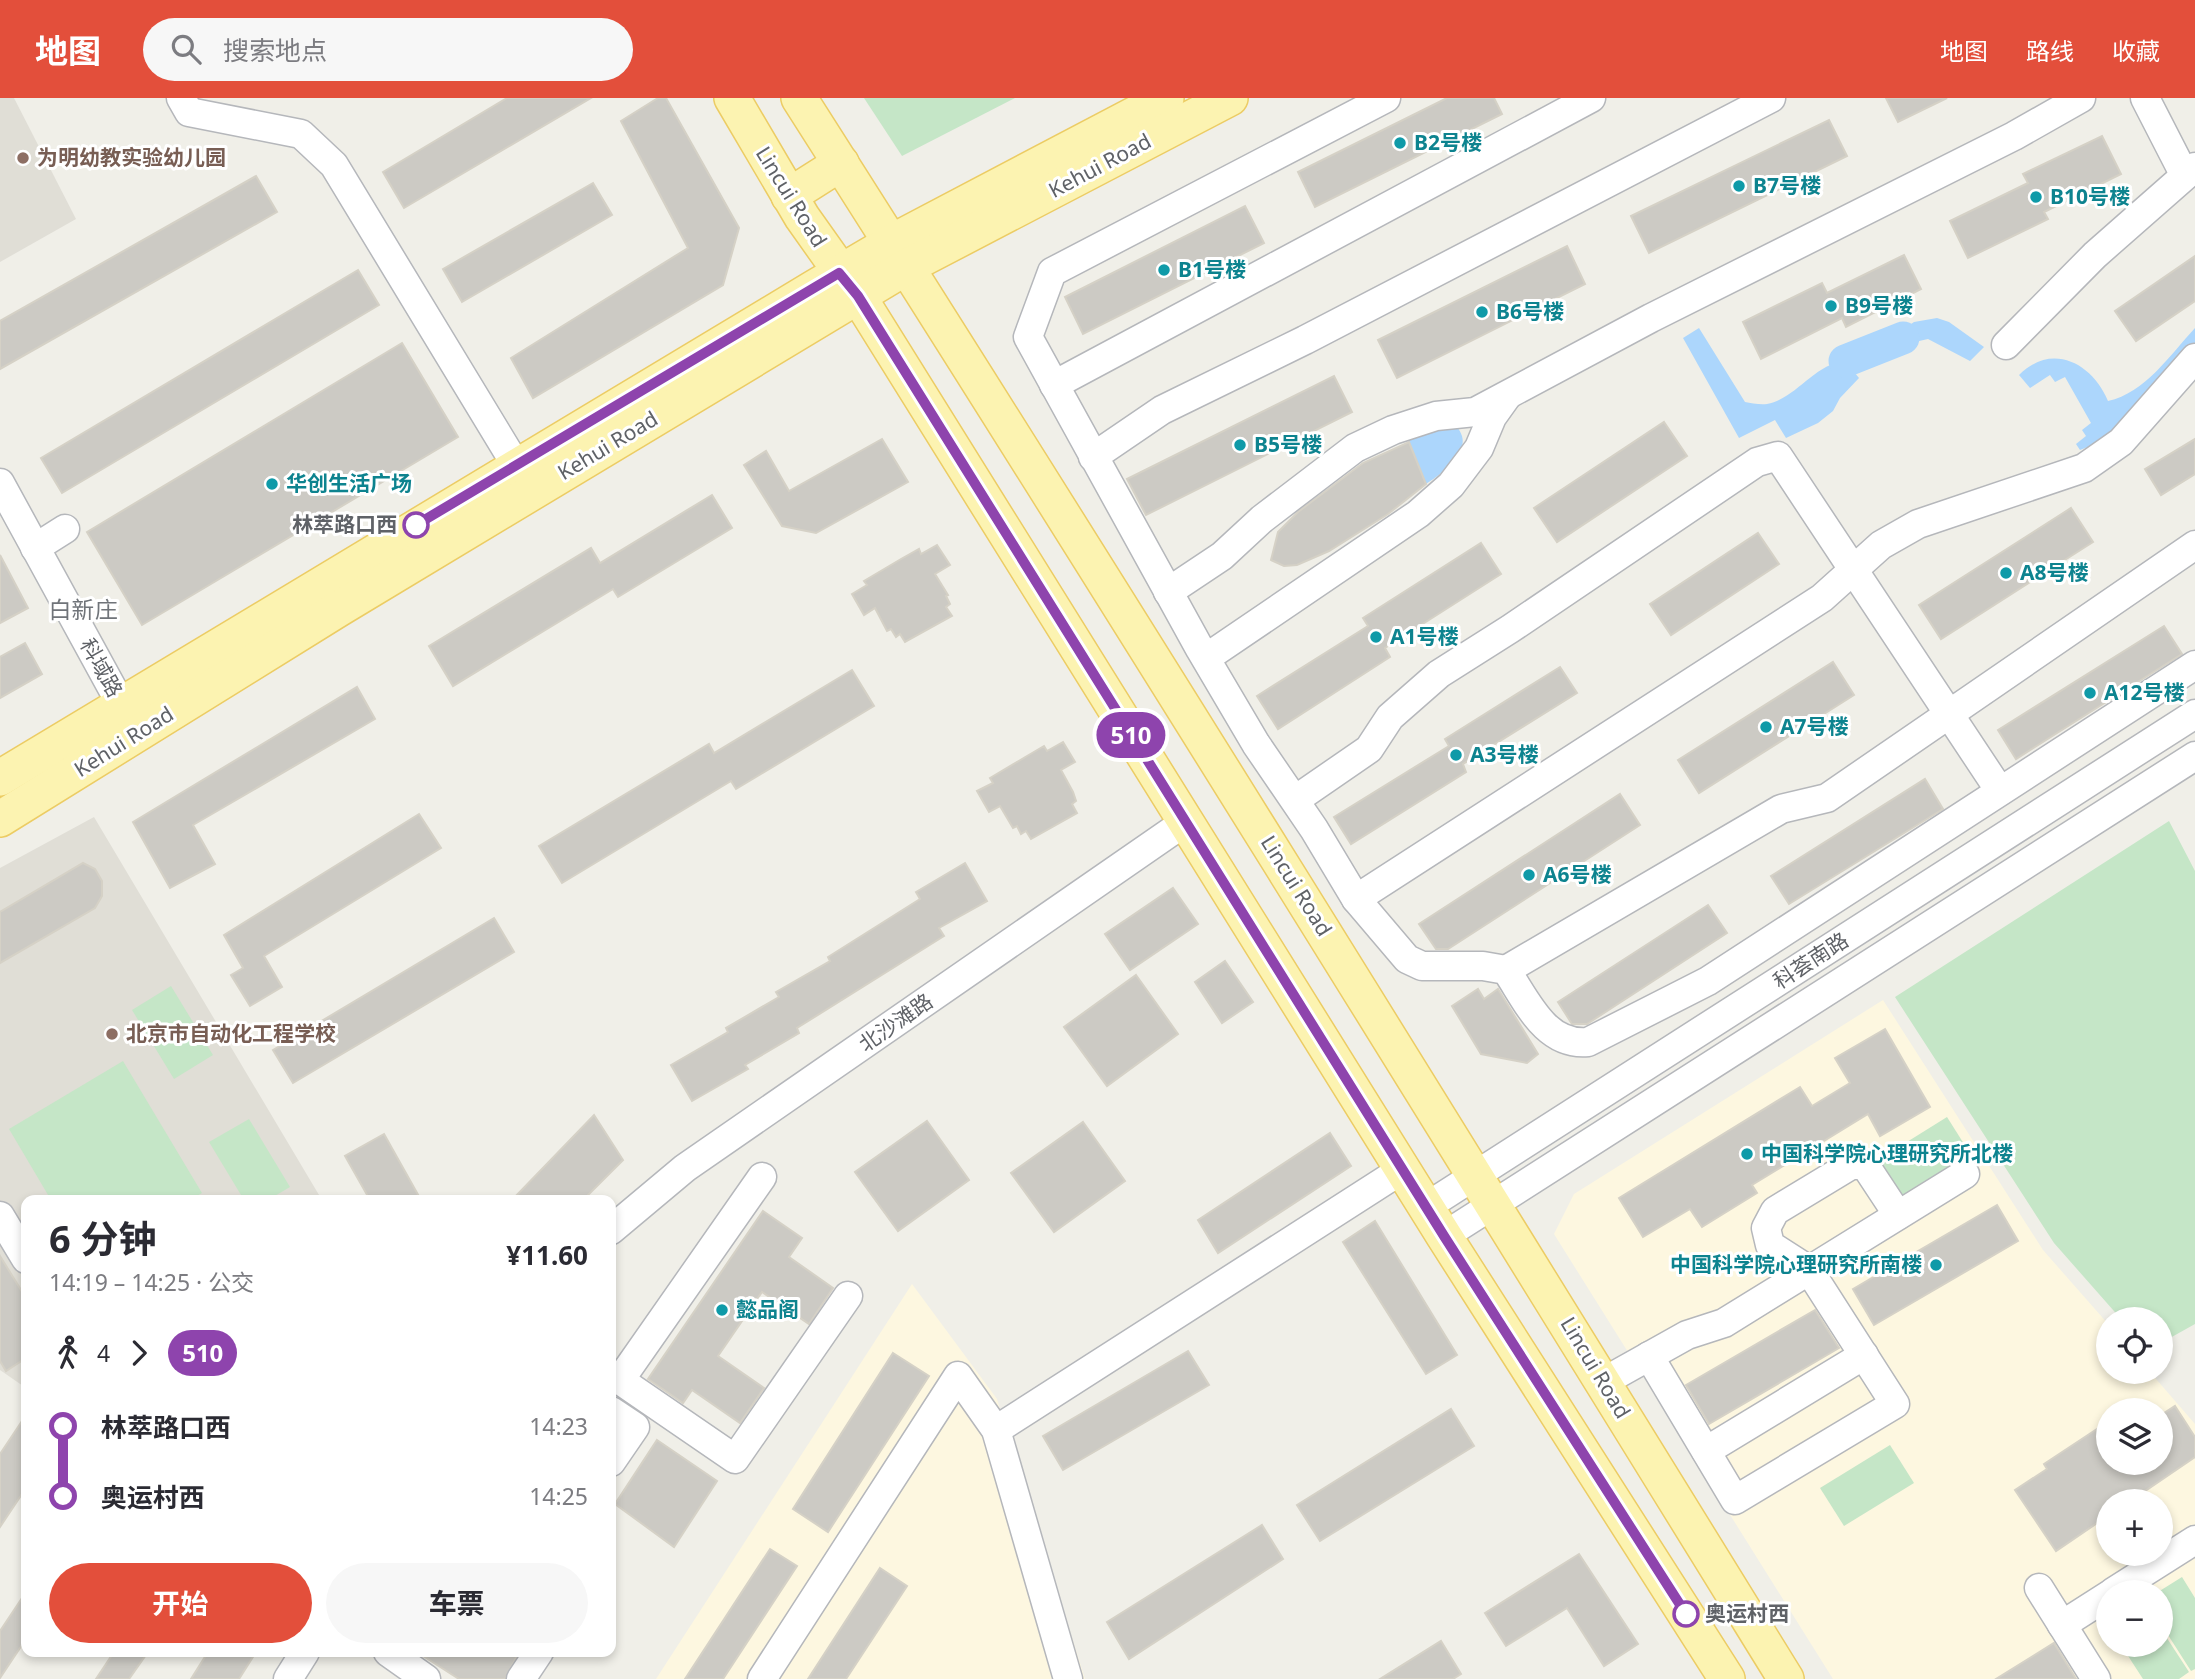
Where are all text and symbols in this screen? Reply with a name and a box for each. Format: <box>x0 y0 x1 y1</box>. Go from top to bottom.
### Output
search box <box>143 18 633 81</box>
text: 地图 <box>35 28 101 73</box>
icon: search <box>167 30 205 68</box>
text: 搜索地点 <box>223 32 327 68</box>
text: 地图 <box>1940 34 1988 67</box>
text: 路线 <box>2026 34 2074 67</box>
text: 收藏 <box>2112 34 2160 67</box>
street label: Kehui Road <box>1043 126 1156 204</box>
place label: B2号楼 <box>1414 128 1482 156</box>
marker: B2号楼 <box>1392 135 1408 151</box>
street label: Lincui Road <box>750 141 834 252</box>
place label: 为明幼教实验幼儿园 <box>37 143 226 171</box>
marker: 为明幼教实验幼儿园 <box>15 150 31 166</box>
place label: B7号楼 <box>1753 171 1821 199</box>
marker: B7号楼 <box>1731 178 1747 194</box>
place label: B10号楼 <box>2050 182 2130 210</box>
marker: B10号楼 <box>2028 189 2044 205</box>
place label: B1号楼 <box>1178 255 1246 283</box>
marker: B1号楼 <box>1156 262 1172 278</box>
place label: B9号楼 <box>1845 291 1913 319</box>
place label: B6号楼 <box>1496 297 1564 325</box>
marker: B9号楼 <box>1823 298 1839 314</box>
marker: B6号楼 <box>1474 304 1490 320</box>
street label: Kehui Road <box>552 404 663 486</box>
place label: B5号楼 <box>1254 430 1322 458</box>
marker: B5号楼 <box>1232 437 1248 453</box>
place label: 华创生活广场 <box>286 469 412 497</box>
marker: 华创生活广场 <box>264 476 280 492</box>
place label: 林萃路口西 <box>292 510 397 538</box>
marker: 林萃路口西 <box>403 512 429 538</box>
place label: A8号楼 <box>2020 558 2089 586</box>
marker: A8号楼 <box>1998 565 2014 581</box>
district label: 白新庄 <box>49 593 118 625</box>
place label: A1号楼 <box>1390 622 1459 650</box>
marker: A1号楼 <box>1368 629 1384 645</box>
street label: 科域路 <box>74 633 129 702</box>
place label: A12号楼 <box>2104 678 2185 706</box>
marker: A12号楼 <box>2082 685 2098 701</box>
street label: Kehui Road <box>69 700 178 783</box>
line badge: 510 <box>1091 712 1171 758</box>
place label: A7号楼 <box>1780 712 1849 740</box>
text: 510 <box>1110 718 1152 751</box>
marker: A7号楼 <box>1758 719 1774 735</box>
place label: A3号楼 <box>1470 740 1539 768</box>
marker: A3号楼 <box>1448 747 1464 763</box>
street label: Lincui Road <box>1255 830 1339 941</box>
place label: A6号楼 <box>1543 860 1612 888</box>
marker: A6号楼 <box>1521 867 1537 883</box>
street label: 科荟南路 <box>1768 926 1853 995</box>
street label: 北沙滩路 <box>853 987 938 1058</box>
place label: 北京市自动化工程学校 <box>126 1019 336 1047</box>
marker: 北京市自动化工程学校 <box>104 1026 120 1042</box>
place label: 中国科学院心理研究所北楼 <box>1761 1139 2013 1167</box>
marker: 中国科学院心理研究所北楼 <box>1739 1146 1755 1162</box>
text: 6 分钟 <box>49 1212 157 1264</box>
text: ¥11.60 <box>506 1237 588 1273</box>
place label: 中国科学院心理研究所南楼 <box>1670 1250 1922 1278</box>
marker: 中国科学院心理研究所南楼 <box>1928 1257 1944 1273</box>
text: 14:19 – 14:25 · 公交 <box>49 1266 254 1298</box>
place label: 懿品阁 <box>736 1295 799 1323</box>
marker: 懿品阁 <box>714 1302 730 1318</box>
map controls <box>2096 1307 2173 1657</box>
button: locate <box>2096 1307 2173 1384</box>
street label: Lincui Road <box>1555 1311 1637 1423</box>
icon: walk <box>49 1334 87 1372</box>
icon: forward <box>120 1334 158 1372</box>
text: 510 <box>182 1336 223 1369</box>
text: 4 <box>97 1337 110 1369</box>
button: layers <box>2096 1398 2173 1475</box>
text: 林萃路口西 <box>101 1409 231 1445</box>
text: 14:23 <box>529 1410 588 1442</box>
text: 奥运村西 <box>101 1479 205 1515</box>
text: 14:25 <box>529 1480 588 1512</box>
button: + <box>2096 1489 2173 1566</box>
button: 开始 <box>49 1563 312 1643</box>
button: 车票 <box>326 1563 588 1643</box>
button: − <box>2096 1580 2173 1657</box>
place label: 奥运村西 <box>1705 1599 1789 1627</box>
marker: 奥运村西 <box>1673 1601 1699 1627</box>

